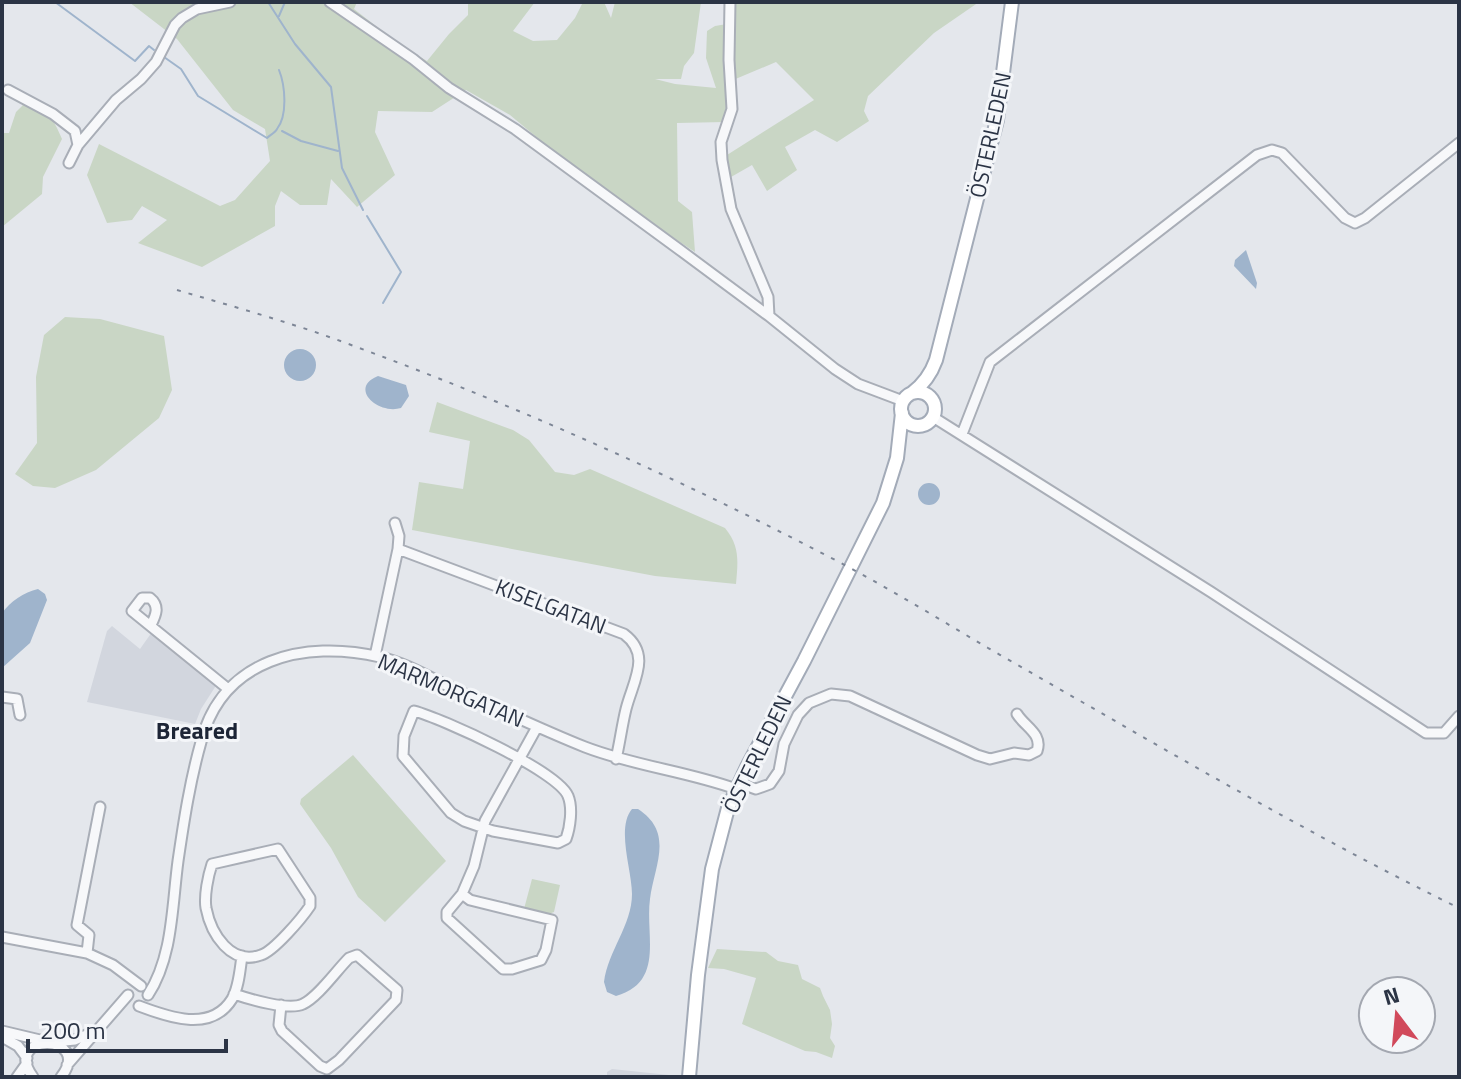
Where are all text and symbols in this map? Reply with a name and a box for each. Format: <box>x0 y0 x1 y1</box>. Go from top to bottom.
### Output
street label: ÖSTERLEDEN <box>960 69 1020 201</box>
street label: KISELGATAN <box>491 569 611 643</box>
street label: MARMORGATAN <box>373 644 529 736</box>
street label: ÖSTERLEDEN <box>714 689 800 819</box>
district label: Breared <box>156 712 238 748</box>
north arrow <box>1357 975 1437 1055</box>
text: N <box>1379 977 1404 1014</box>
scale bar <box>28 1003 226 1053</box>
text: 200 m <box>40 1012 106 1048</box>

